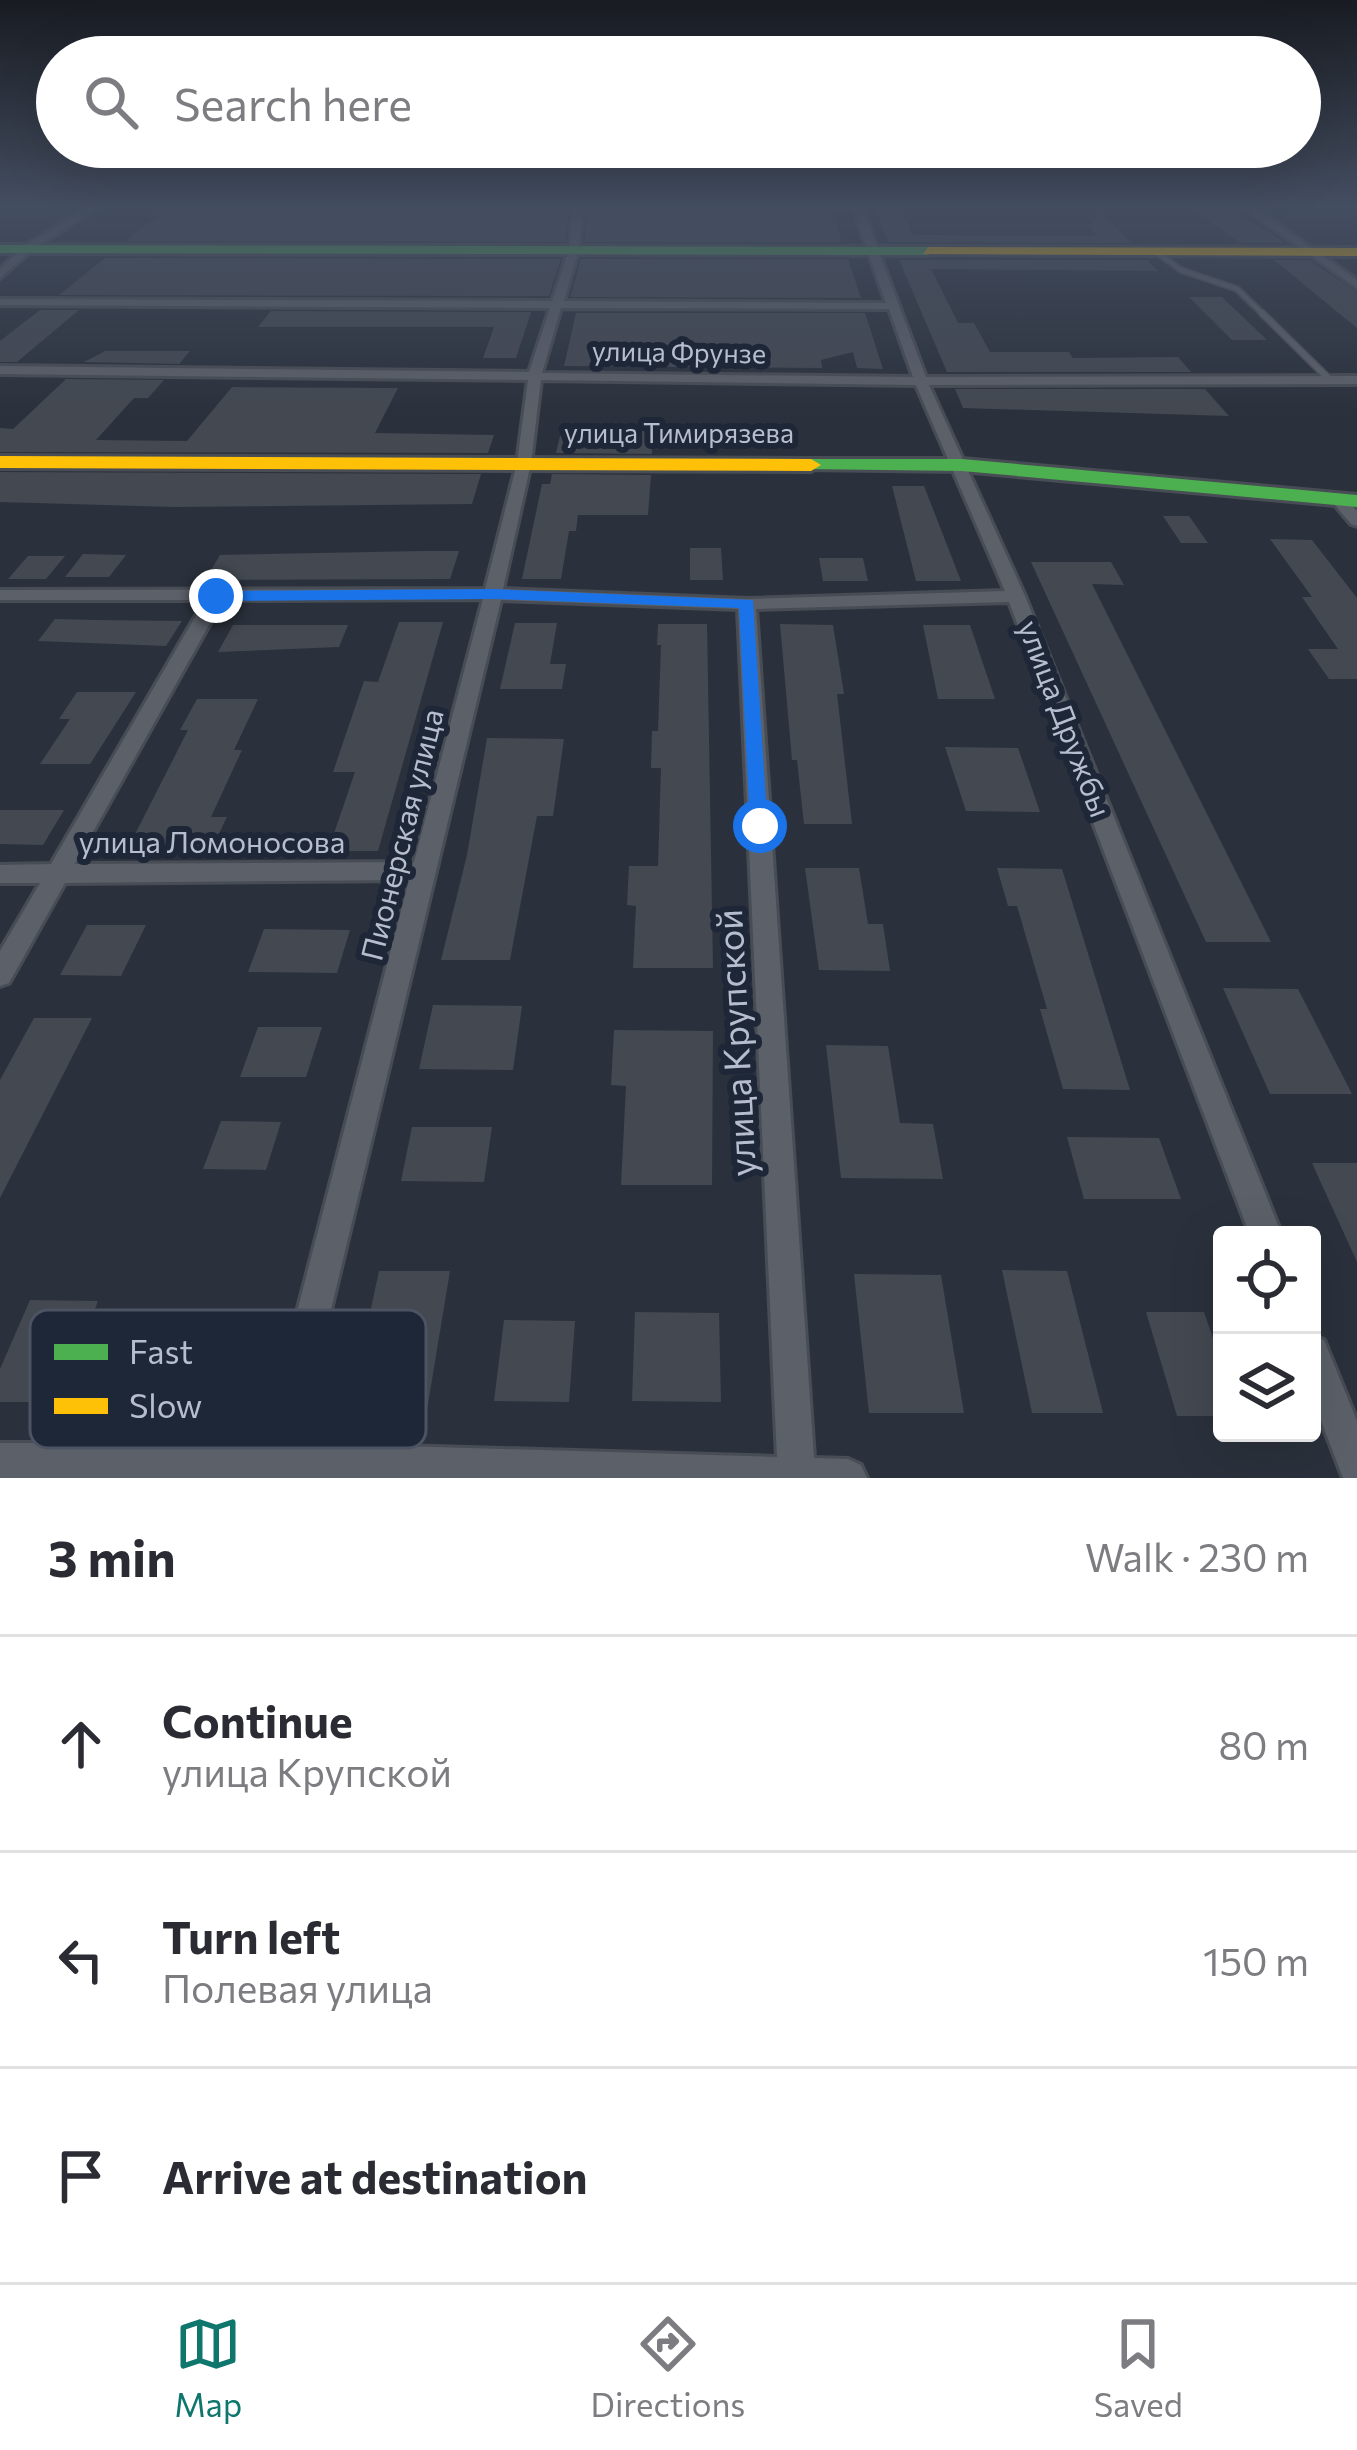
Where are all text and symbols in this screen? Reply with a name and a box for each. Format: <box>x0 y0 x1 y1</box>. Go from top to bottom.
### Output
search box <box>36 36 1321 168</box>
icon: search <box>78 69 144 135</box>
text: Search here <box>174 75 412 130</box>
street label: улица Фрунзе <box>592 333 766 370</box>
street label: улица Тимирязева <box>564 416 794 449</box>
route end <box>189 569 243 623</box>
street label: улица Дружбы <box>1012 615 1121 822</box>
street label: Пионерская улица <box>351 705 450 964</box>
route start <box>733 799 787 853</box>
street label: улица Ломоносова <box>79 822 345 859</box>
street label: улица Крупской <box>705 908 763 1178</box>
map controls <box>1213 1226 1321 1442</box>
button: locate <box>1213 1226 1321 1334</box>
legend <box>30 1310 426 1448</box>
text: Fast <box>129 1330 193 1371</box>
button: layers <box>1213 1334 1321 1442</box>
text: Slow <box>129 1384 202 1425</box>
text: 3 min <box>48 1525 176 1588</box>
text: Walk · 230 m <box>1085 1532 1309 1580</box>
text: Continue <box>162 1692 353 1747</box>
icon: ahead <box>48 1711 114 1777</box>
text: 80 m <box>1218 1720 1309 1768</box>
text: улица Крупской <box>162 1747 452 1795</box>
text: Turn left <box>162 1908 340 1963</box>
icon: left <box>48 1927 114 1993</box>
text: 150 m <box>1203 1936 1309 1984</box>
text: Полевая улица <box>162 1963 433 2011</box>
icon: arrive <box>48 2143 114 2209</box>
text: Arrive at destination <box>162 2148 588 2203</box>
tab: Map <box>174 2311 242 2424</box>
tab: Directions <box>591 2311 745 2424</box>
tab: Saved <box>1094 2311 1183 2424</box>

